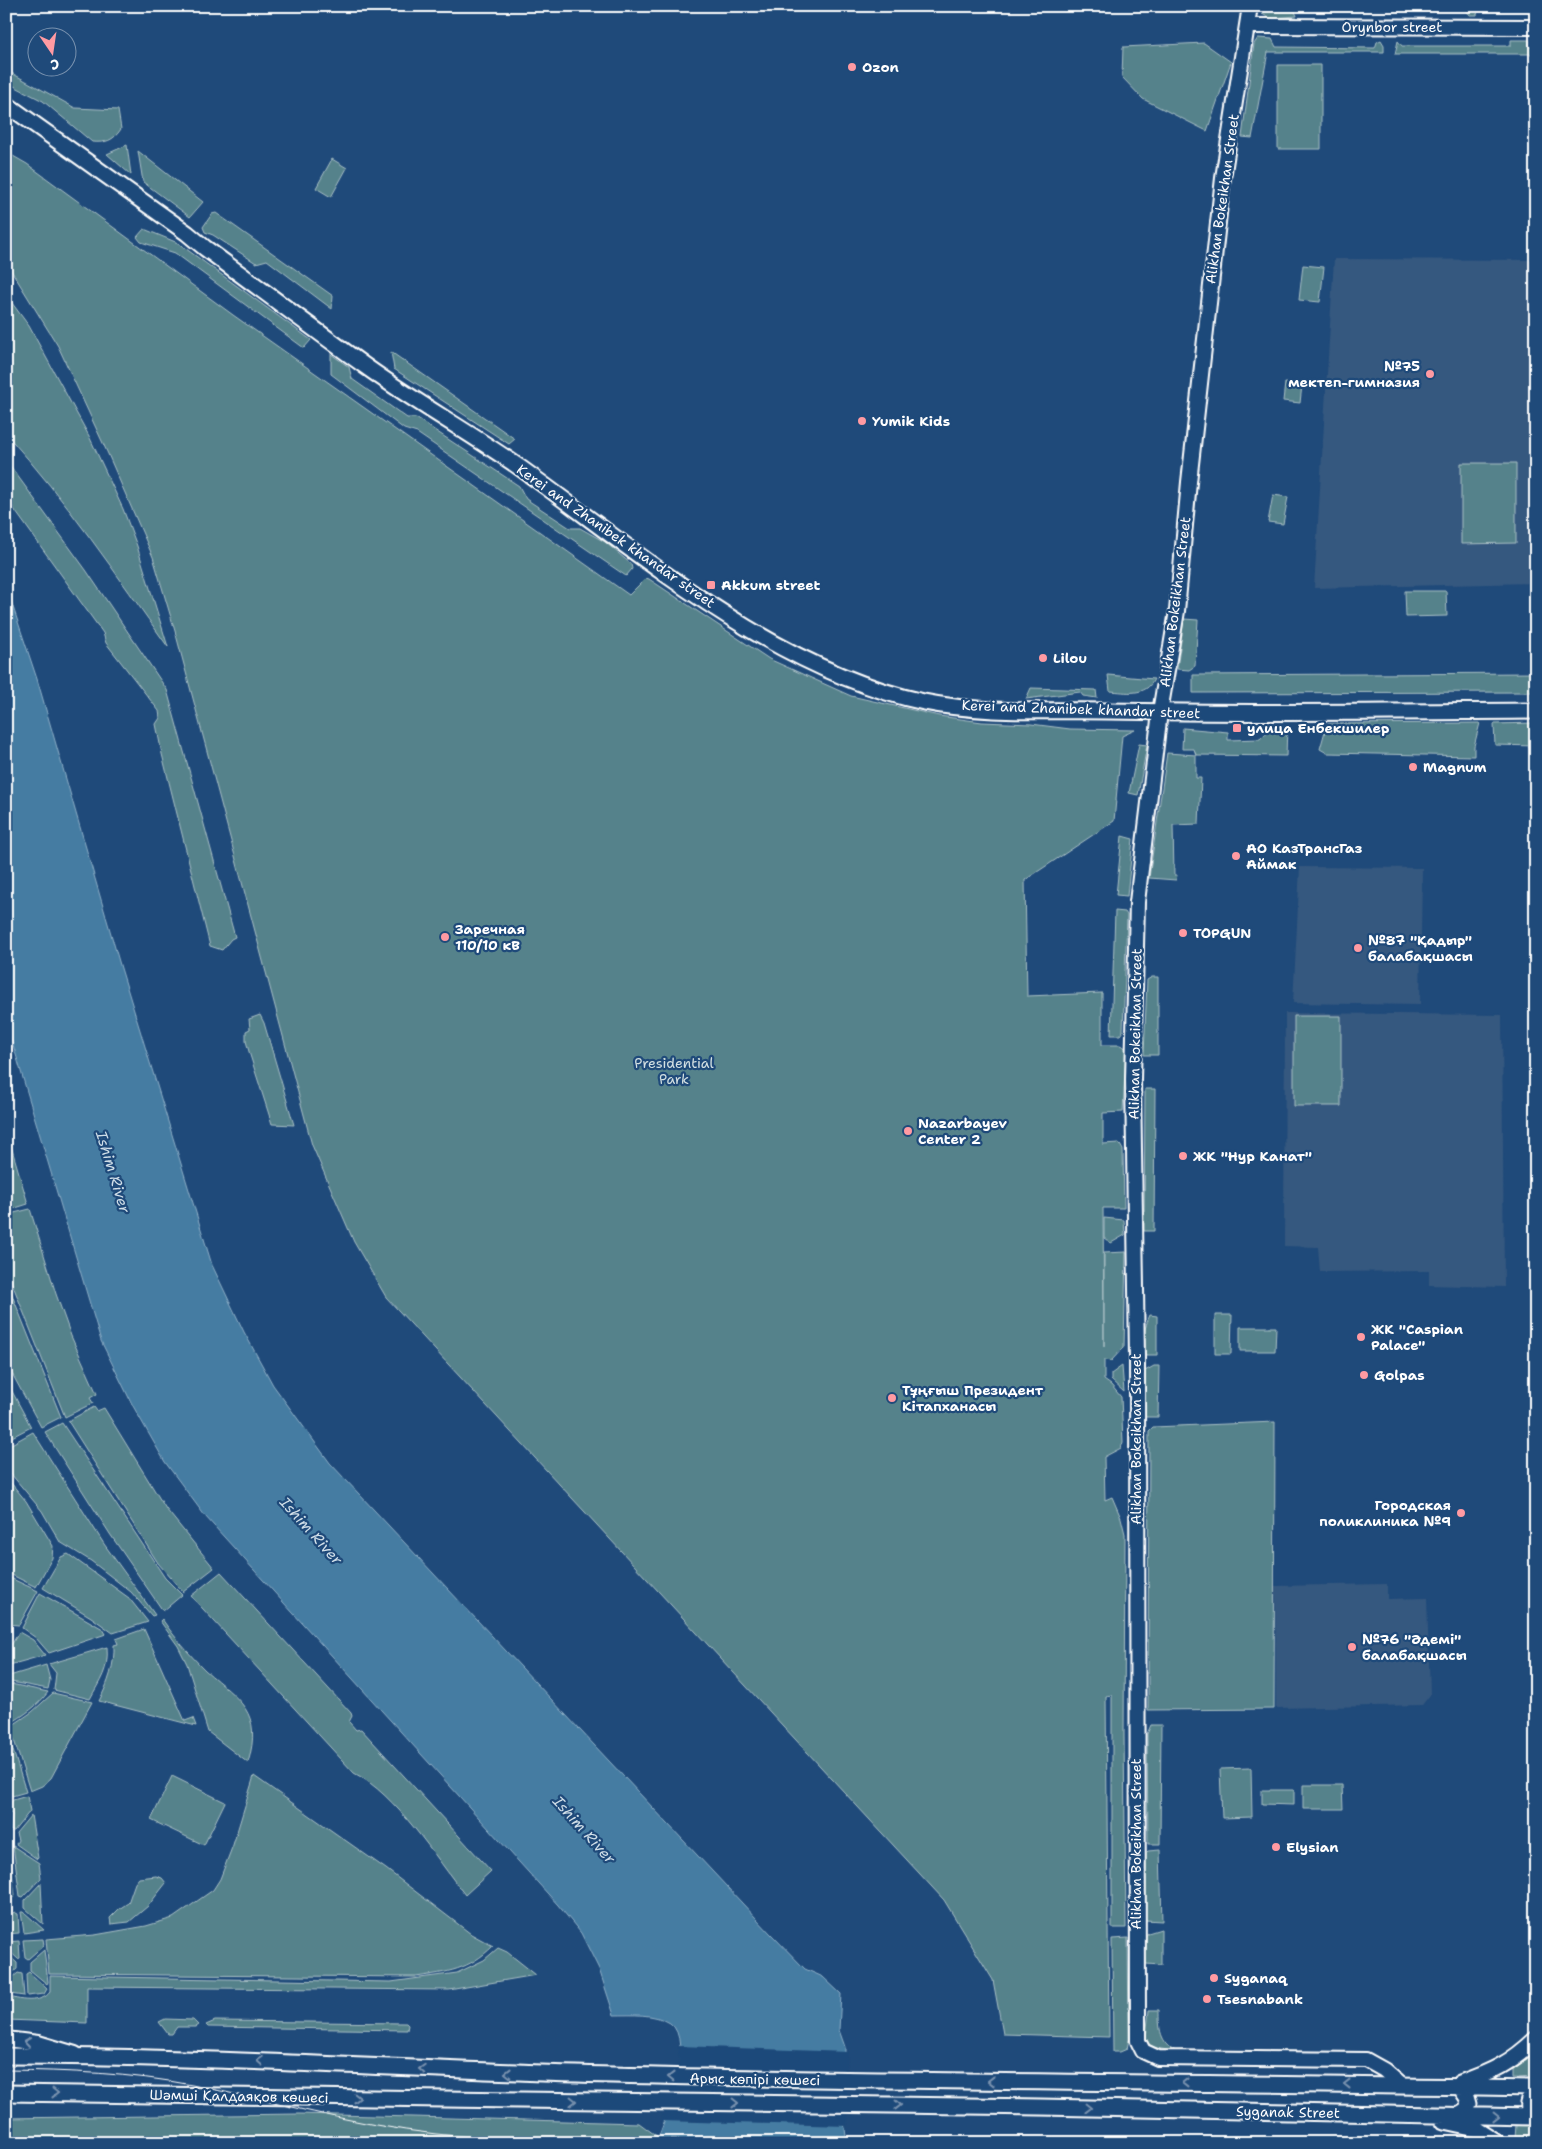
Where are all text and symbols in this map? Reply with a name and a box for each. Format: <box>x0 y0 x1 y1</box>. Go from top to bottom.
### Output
street label: Orynbor street <box>1342 18 1442 36</box>
north arrow <box>28 28 78 78</box>
text: С <box>49 55 61 74</box>
place label: Ozon <box>862 58 899 76</box>
marker: Ozon <box>846 61 858 73</box>
street label: Alikhan Bokeikhan Street <box>1201 113 1243 285</box>
place label: №75 мектеп-гимназия <box>1288 357 1420 391</box>
marker: №75 мектеп-гимназия <box>1424 368 1436 380</box>
place label: Yumik Kids <box>872 412 950 430</box>
marker: Yumik Kids <box>856 415 868 427</box>
street label: Kerei and Zhanibek khandar street <box>513 460 719 612</box>
street label: Alikhan Bokeikhan Street <box>1156 516 1194 688</box>
place label: Akkum street <box>721 576 821 594</box>
marker: Akkum street <box>705 579 717 591</box>
place label: Lilou <box>1053 649 1087 667</box>
marker: Lilou <box>1037 652 1049 664</box>
street label: Kerei and Zhanibek khandar street <box>961 696 1201 722</box>
place label: улица Енбекшилер <box>1247 719 1389 737</box>
marker: улица Енбекшилер <box>1231 722 1243 734</box>
place label: Magnum <box>1423 758 1487 776</box>
marker: Magnum <box>1407 761 1419 773</box>
place label: АО КазТрансГаз Аймак <box>1246 839 1363 873</box>
marker: АО КазТрансГаз Аймак <box>1230 850 1242 862</box>
place label: Заречная 110/10 кВ <box>455 920 525 954</box>
place label: TOPGUN <box>1193 924 1251 942</box>
marker: TOPGUN <box>1177 927 1189 939</box>
marker: Заречная 110/10 кВ <box>439 931 451 943</box>
place label: №87 "Қадыр" балабақшасы <box>1368 931 1473 965</box>
marker: №87 "Қадыр" балабақшасы <box>1352 942 1364 954</box>
street label: Alikhan Bokeikhan Street <box>1125 948 1145 1120</box>
park label: Presidential Park <box>634 1054 714 1088</box>
place label: Nazarbayev Center 2 <box>918 1114 1007 1148</box>
marker: Nazarbayev Center 2 <box>902 1125 914 1137</box>
water label: Ishim River <box>91 1128 135 1216</box>
place label: ЖК "Нур Канат" <box>1193 1147 1312 1165</box>
marker: ЖК "Нур Канат" <box>1177 1150 1189 1162</box>
place label: ЖК "Caspian Palace" <box>1371 1320 1463 1354</box>
marker: ЖК "Caspian Palace" <box>1355 1331 1367 1343</box>
street label: Alikhan Bokeikhan Street <box>1127 1353 1145 1525</box>
place label: Golpas <box>1374 1366 1425 1384</box>
marker: Golpas <box>1358 1369 1370 1381</box>
place label: Тұңғыш Президент Кітапханасы <box>902 1381 1044 1415</box>
marker: Тұңғыш Президент Кітапханасы <box>886 1392 898 1404</box>
water label: Ishim River <box>274 1492 347 1570</box>
place label: Городская поликлиника №9 <box>1319 1496 1451 1530</box>
marker: Городская поликлиника №9 <box>1455 1507 1467 1519</box>
place label: №76 "Әдемі" балабақшасы <box>1362 1630 1467 1664</box>
marker: №76 "Әдемі" балабақшасы <box>1346 1641 1358 1653</box>
street label: Alikhan Bokeikhan Street <box>1127 1758 1145 1930</box>
water label: Ishim River <box>547 1791 620 1869</box>
place label: Elysian <box>1286 1838 1339 1856</box>
marker: Elysian <box>1270 1841 1282 1853</box>
place label: Syganaq <box>1224 1969 1288 1987</box>
marker: Syganaq <box>1208 1972 1220 1984</box>
place label: Tsesnabank <box>1217 1990 1303 2008</box>
marker: Tsesnabank <box>1201 1993 1213 2005</box>
one-way arrow <box>23 2037 31 2048</box>
one-way arrow <box>256 2056 264 2067</box>
one-way arrow <box>418 2064 426 2075</box>
one-way arrow <box>504 2068 512 2078</box>
street label: Арыс көпірі көшесі <box>690 2069 820 2089</box>
one-way arrow <box>666 2072 674 2082</box>
one-way arrow <box>986 2076 994 2086</box>
one-way arrow <box>1180 2078 1188 2088</box>
one-way arrow <box>1343 2079 1350 2089</box>
street label: Шәмші Қалдаяқов көшесі <box>149 2085 329 2107</box>
one-way arrow <box>52 2088 59 2098</box>
one-way arrow <box>354 2093 362 2103</box>
one-way arrow <box>569 2096 577 2106</box>
one-way arrow <box>732 2098 739 2108</box>
one-way arrow <box>894 2100 902 2110</box>
street label: Syganak Street <box>1236 2102 1340 2122</box>
one-way arrow <box>1085 2103 1093 2113</box>
one-way arrow <box>1492 2111 1500 2122</box>

